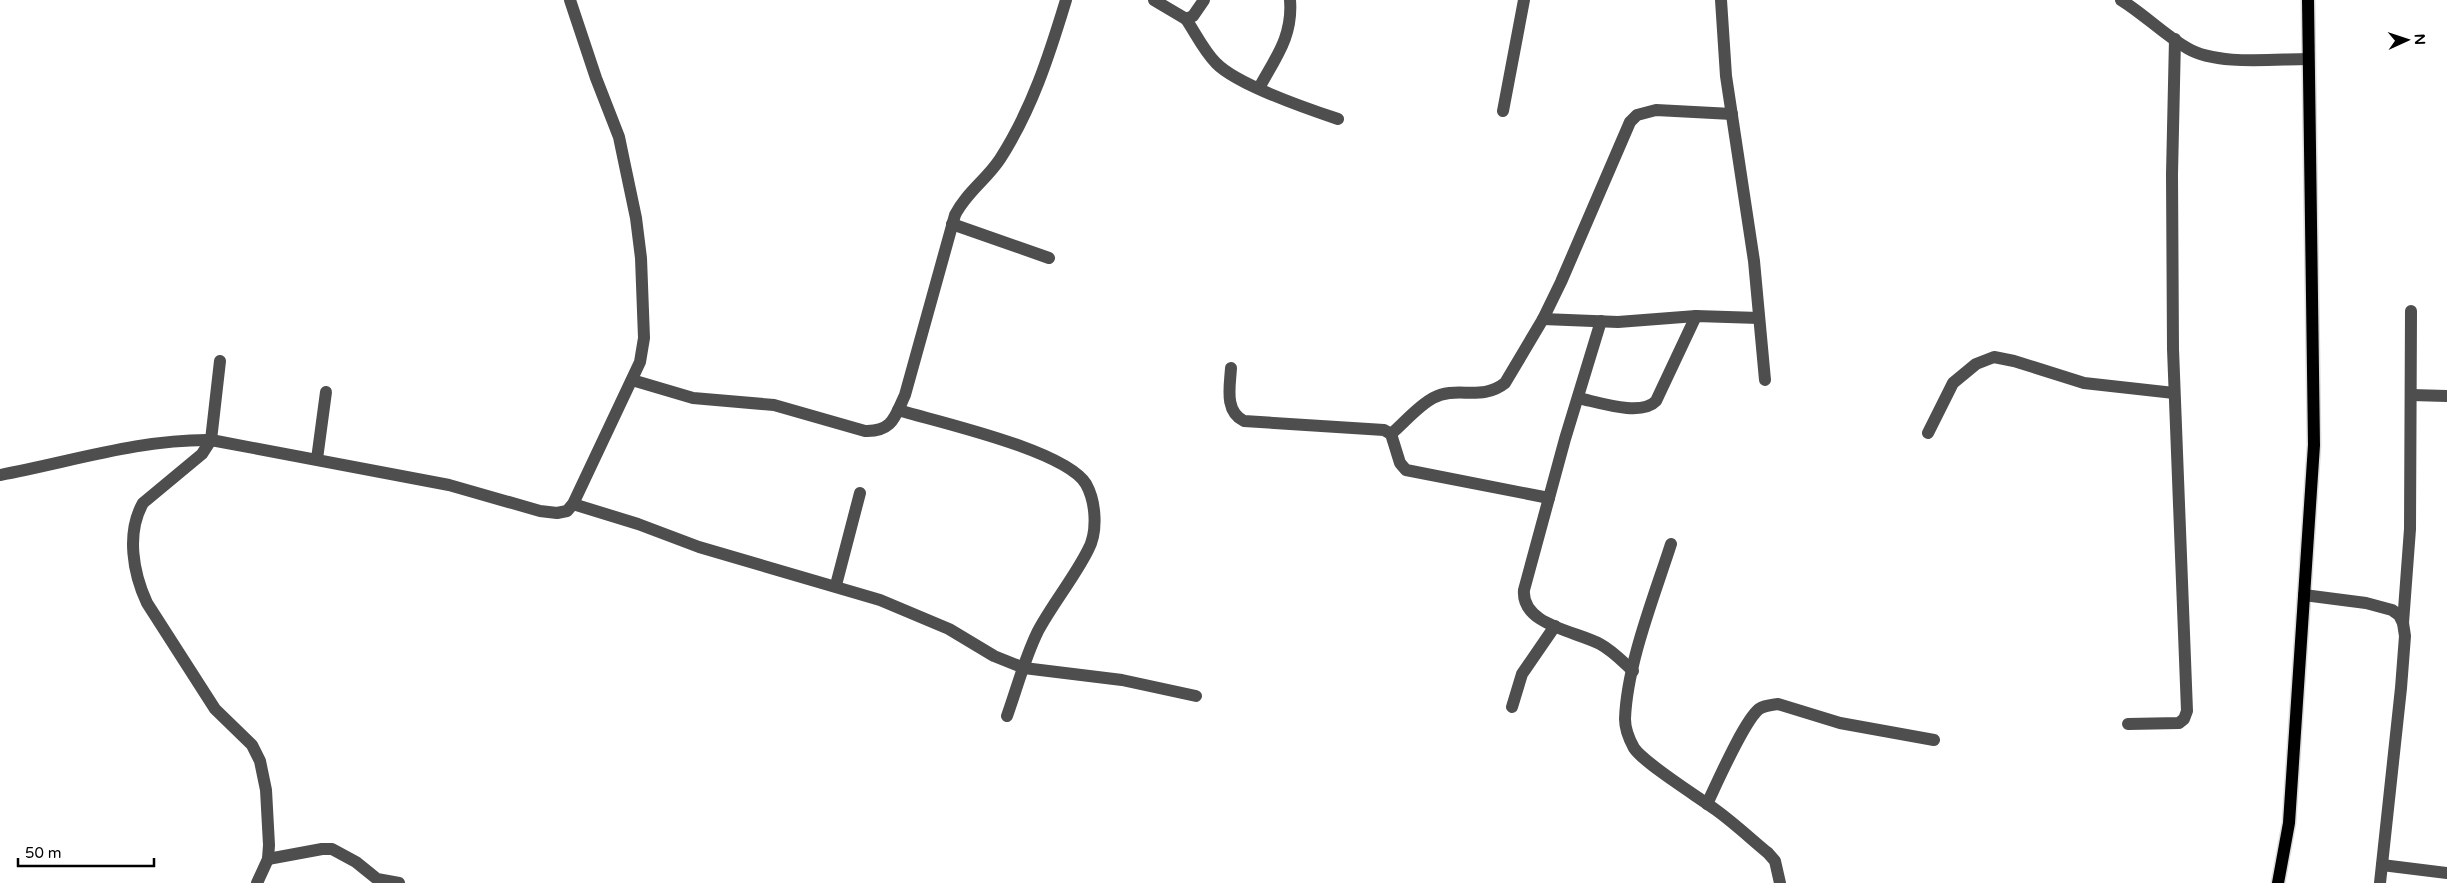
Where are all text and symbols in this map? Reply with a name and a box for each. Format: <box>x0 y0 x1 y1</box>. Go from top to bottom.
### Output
north arrow <box>2382 15 2432 65</box>
text: N <box>2411 33 2428 45</box>
scale bar <box>18 836 154 868</box>
text: 50 m <box>25 844 62 862</box>

